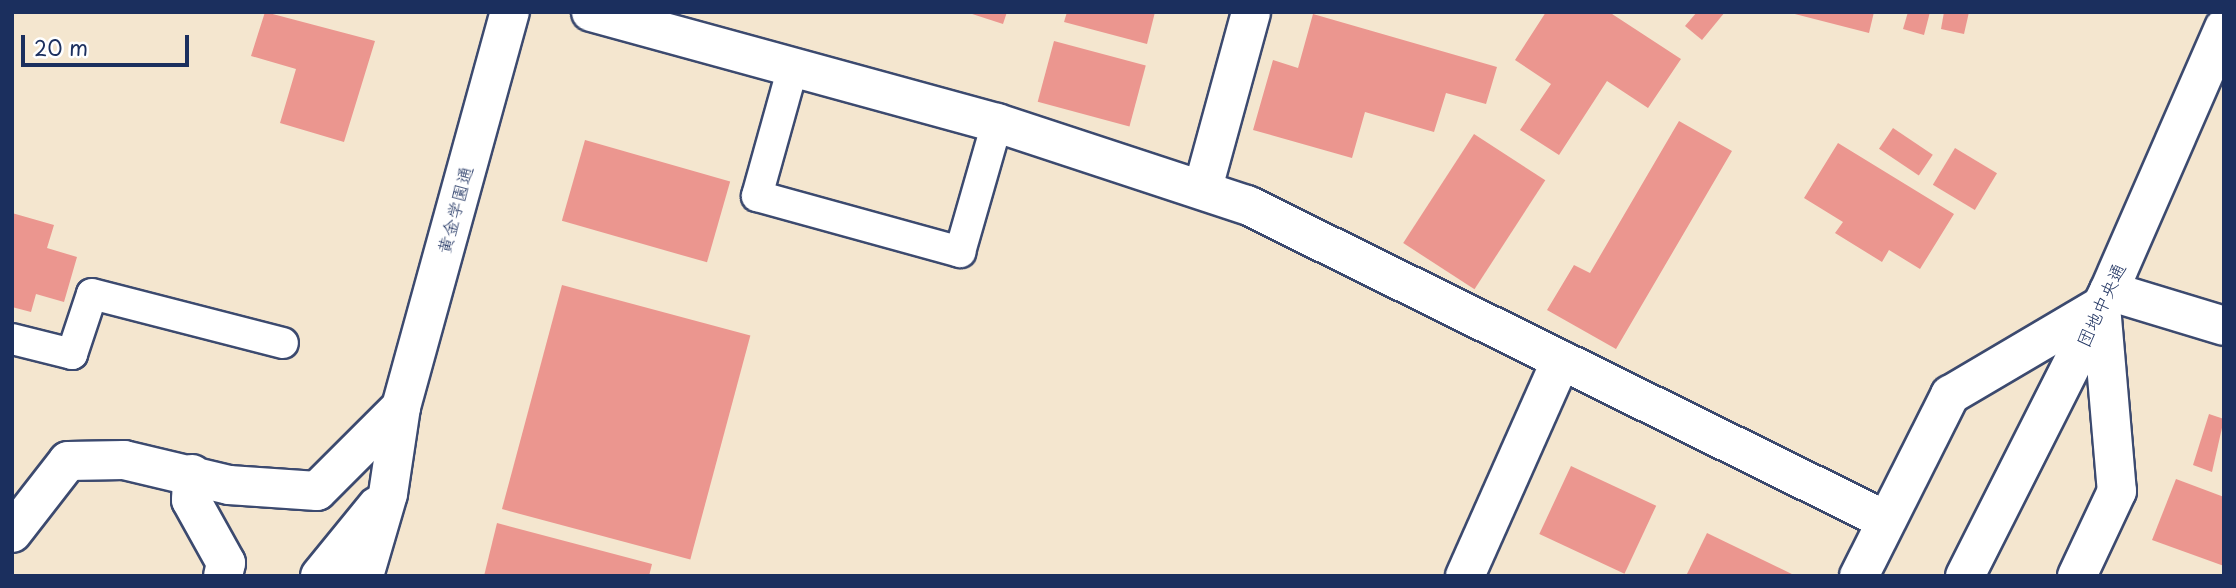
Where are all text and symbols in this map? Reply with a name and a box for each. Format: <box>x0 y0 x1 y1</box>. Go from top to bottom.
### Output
scale bar <box>24 21 192 65</box>
text: 20 m <box>34 31 88 63</box>
street label: 黄金学園通 <box>433 164 477 256</box>
street label: 団地中央通 <box>2072 260 2130 350</box>

